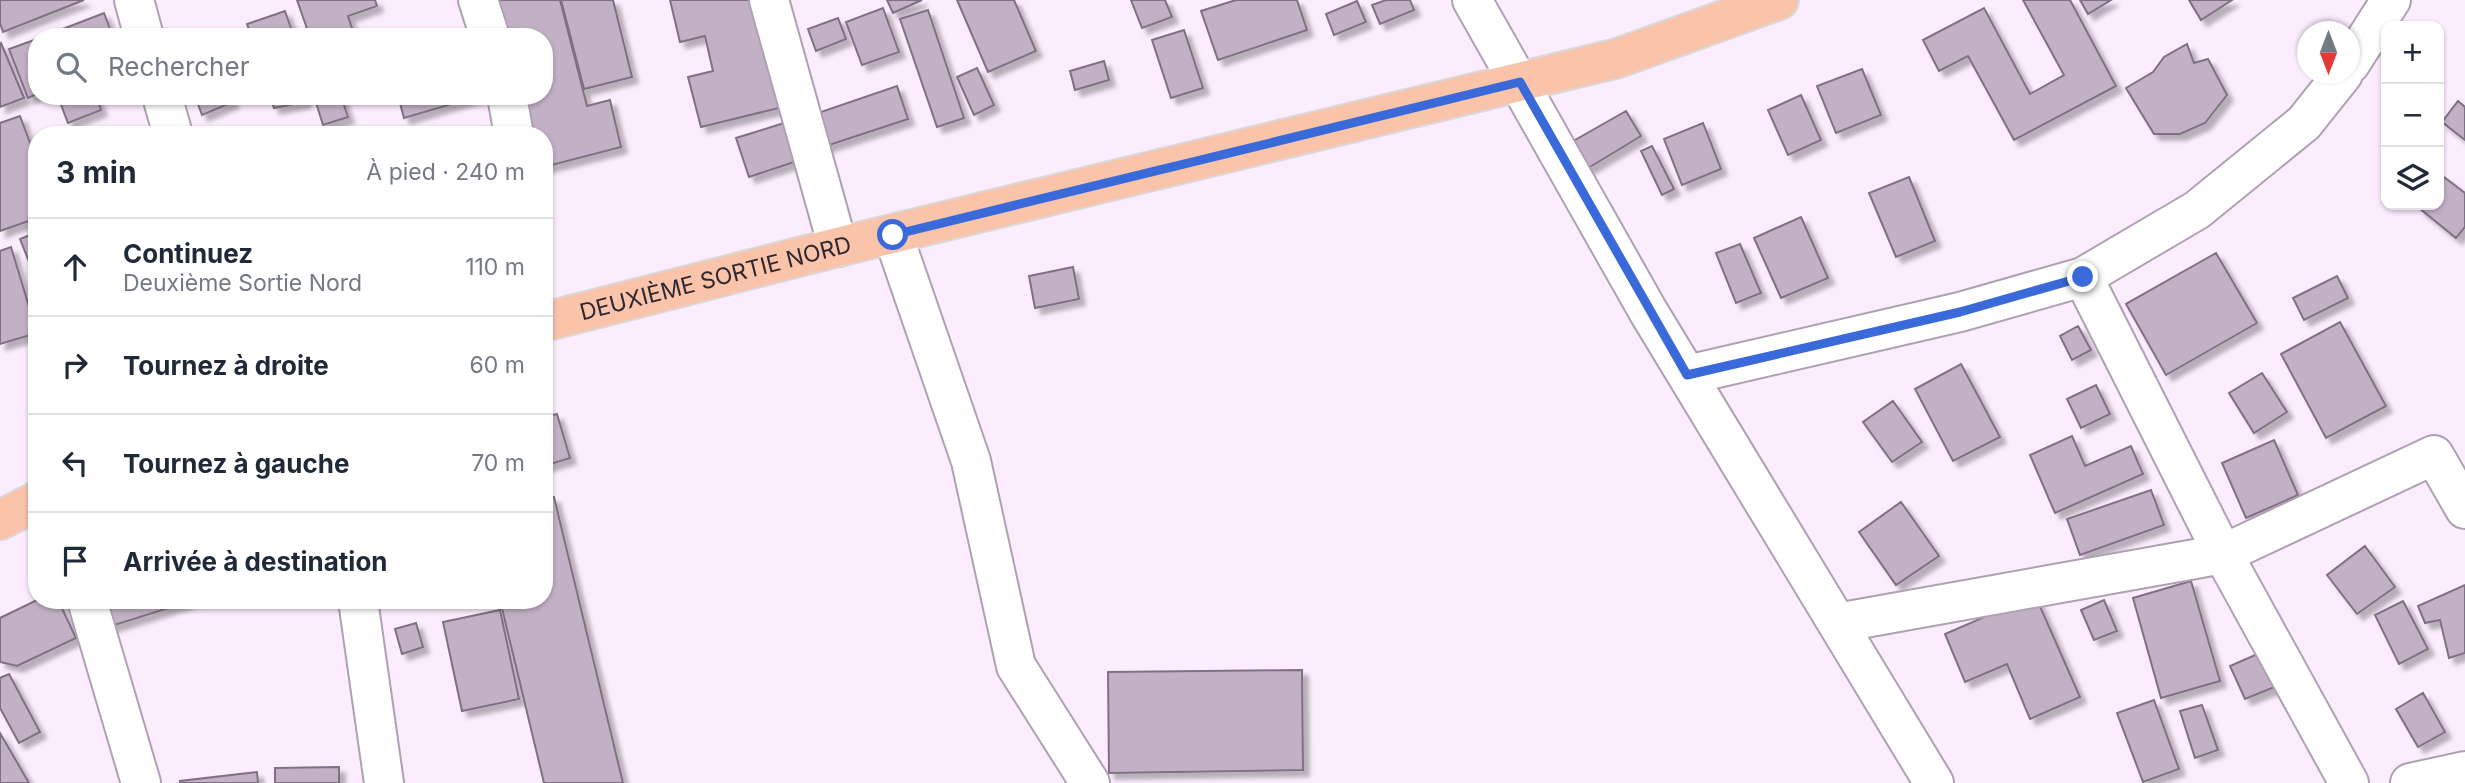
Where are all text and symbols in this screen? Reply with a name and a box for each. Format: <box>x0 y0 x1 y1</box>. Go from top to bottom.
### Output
north arrow <box>2297 21 2360 84</box>
map controls <box>2381 21 2444 210</box>
button: + <box>2381 21 2444 84</box>
search box <box>28 28 553 105</box>
icon: search <box>52 48 90 86</box>
text: Rechercher <box>108 51 249 82</box>
button: − <box>2381 84 2444 147</box>
button: layers <box>2381 147 2444 210</box>
text: 3 min <box>56 154 137 190</box>
text: À pied · 240 m <box>366 158 525 186</box>
route start <box>877 219 908 250</box>
street label: DEUXIÈME SORTIE NORD <box>577 230 854 326</box>
text: Continuez <box>123 238 253 269</box>
icon: ahead <box>56 248 94 286</box>
text: 110 m <box>465 253 525 281</box>
route end <box>2067 261 2098 292</box>
text: Deuxième Sortie Nord <box>123 269 362 297</box>
icon: right <box>56 346 94 384</box>
text: Tournez à droite <box>123 350 329 381</box>
text: 60 m <box>470 351 525 379</box>
icon: left <box>56 444 94 482</box>
text: Tournez à gauche <box>123 448 349 479</box>
text: 70 m <box>471 449 525 477</box>
icon: arrive <box>56 542 94 580</box>
text: Arrivée à destination <box>123 546 388 577</box>

